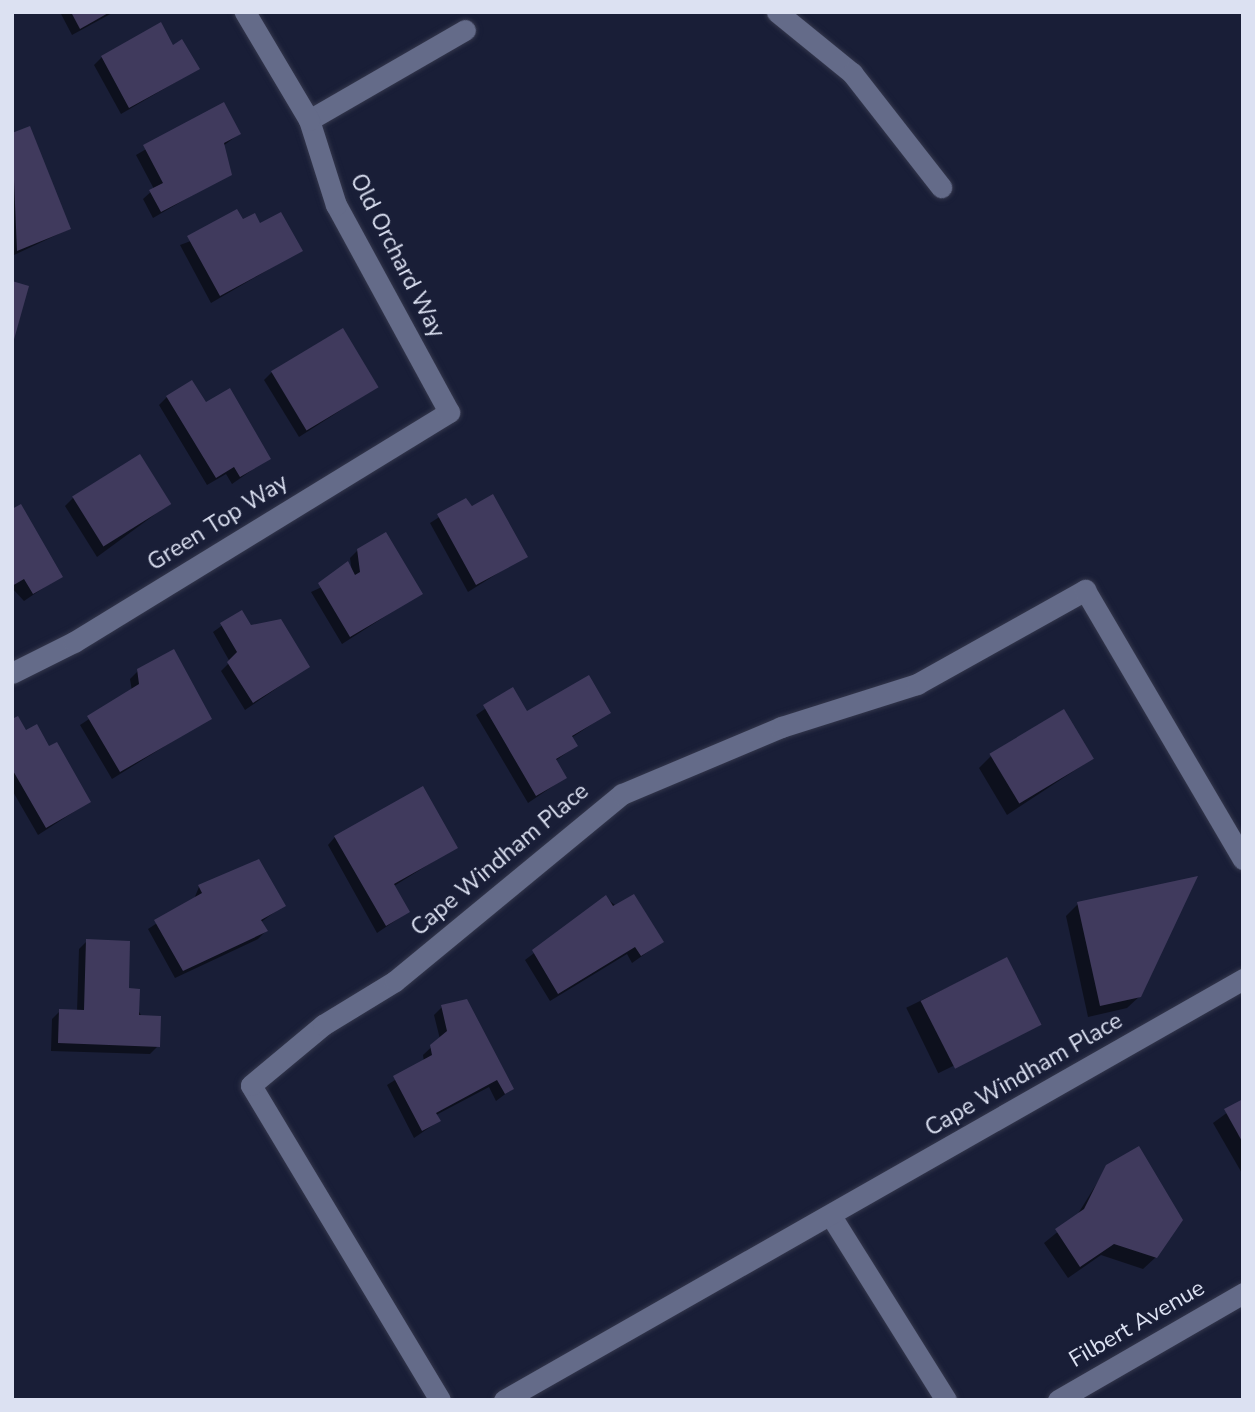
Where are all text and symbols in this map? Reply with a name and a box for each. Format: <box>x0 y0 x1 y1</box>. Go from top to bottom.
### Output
street label: Old Orchard Way <box>344 169 450 343</box>
street label: Green Top Way <box>143 469 293 577</box>
street label: Cape Windham Place <box>406 778 594 942</box>
street label: Cape Windham Place <box>921 1007 1127 1143</box>
street label: Filbert Avenue <box>1065 1274 1209 1374</box>

